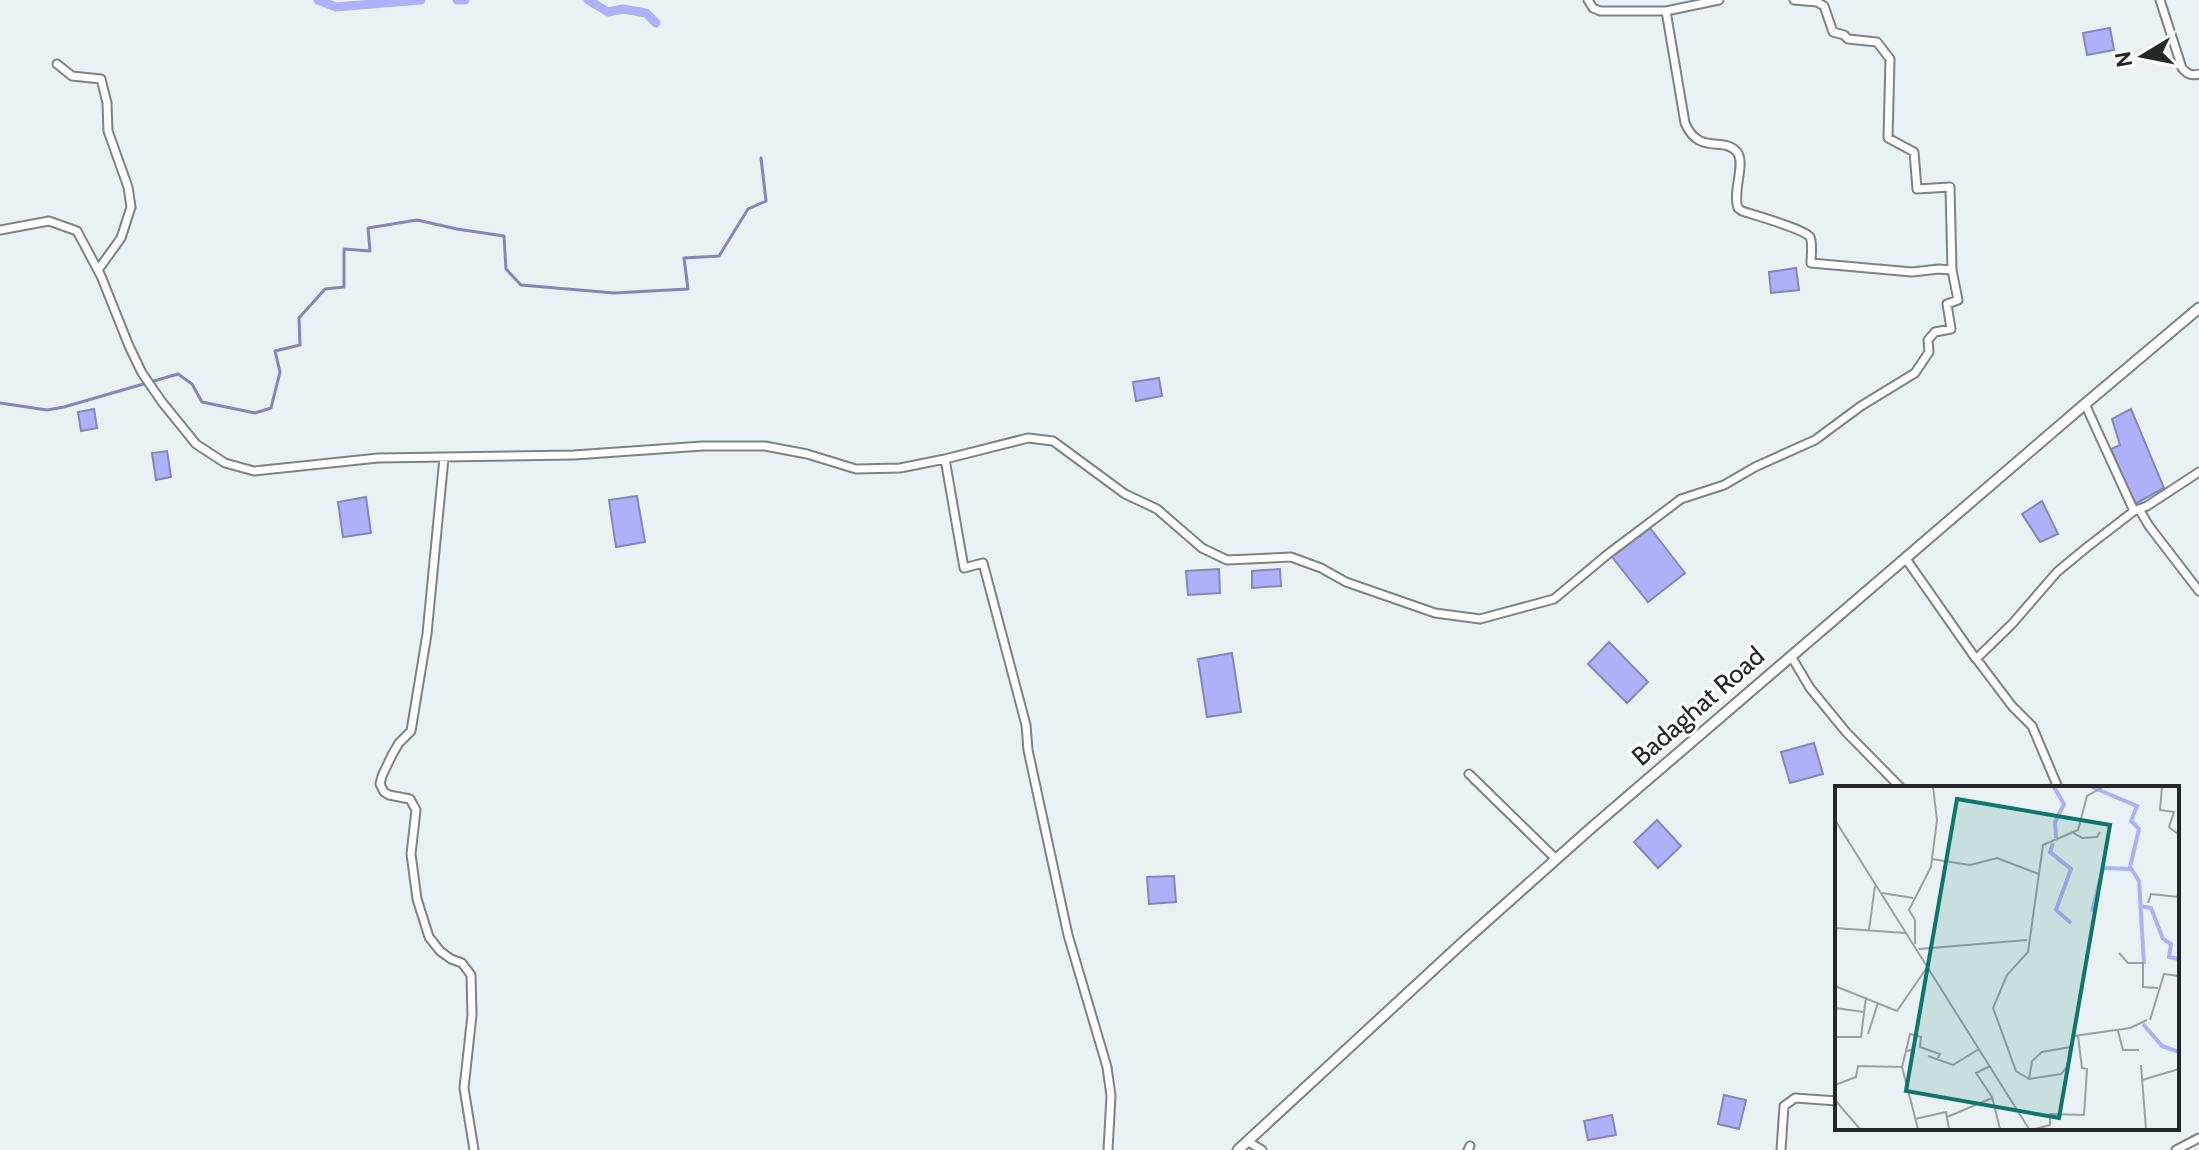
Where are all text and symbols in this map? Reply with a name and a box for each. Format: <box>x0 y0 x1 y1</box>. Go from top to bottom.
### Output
north arrow <box>2103 16 2183 96</box>
text: N <box>2109 49 2138 69</box>
street label: Badaghat Road <box>1625 640 1771 772</box>
inset map <box>1835 786 2179 1130</box>

